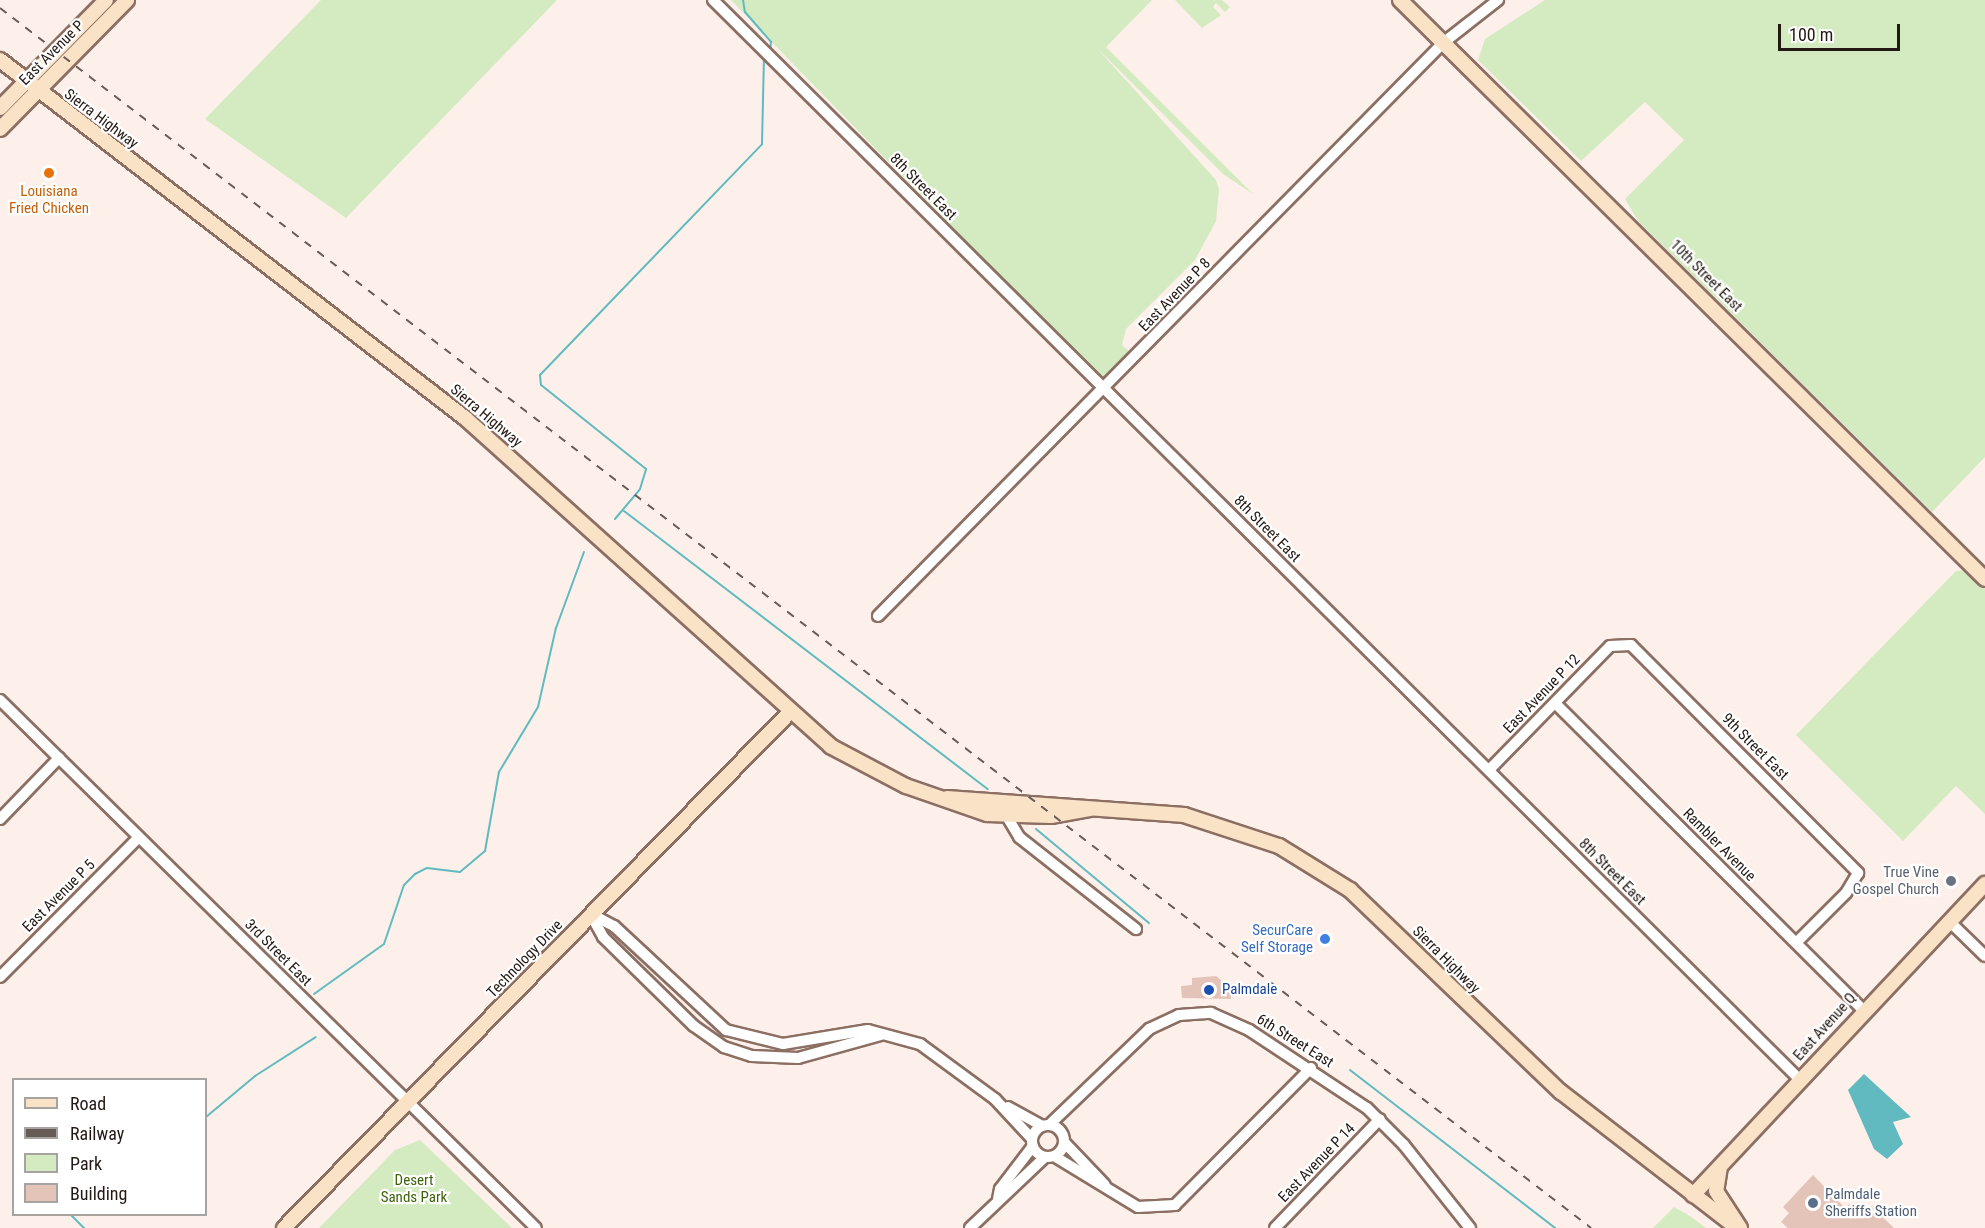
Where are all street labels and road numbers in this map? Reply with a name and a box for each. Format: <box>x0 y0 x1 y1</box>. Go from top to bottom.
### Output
street label: East Avenue P <box>16 17 88 89</box>
street label: Sierra Highway <box>60 85 142 153</box>
street label: 8th Street East <box>886 150 960 224</box>
street label: 10th Street East <box>1666 236 1746 316</box>
street label: East Avenue P 8 <box>1135 255 1215 335</box>
street label: Sierra Highway <box>446 381 526 451</box>
street label: 8th Street East <box>1230 492 1304 566</box>
street label: East Avenue P 12 <box>1500 651 1584 737</box>
street label: 9th Street East <box>1718 710 1792 784</box>
street label: Rambler Avenue <box>1679 805 1759 885</box>
street label: 8th Street East <box>1575 835 1649 909</box>
street label: East Avenue P 5 <box>19 856 99 936</box>
street label: 3rd Street East <box>241 916 315 990</box>
street label: Technology Drive <box>483 916 567 1002</box>
street label: Sierra Highway <box>1408 922 1484 998</box>
street label: East Avenue Q <box>1790 989 1860 1065</box>
street label: 6th Street East <box>1253 1010 1337 1072</box>
street label: East Avenue P 14 <box>1275 1120 1359 1206</box>

